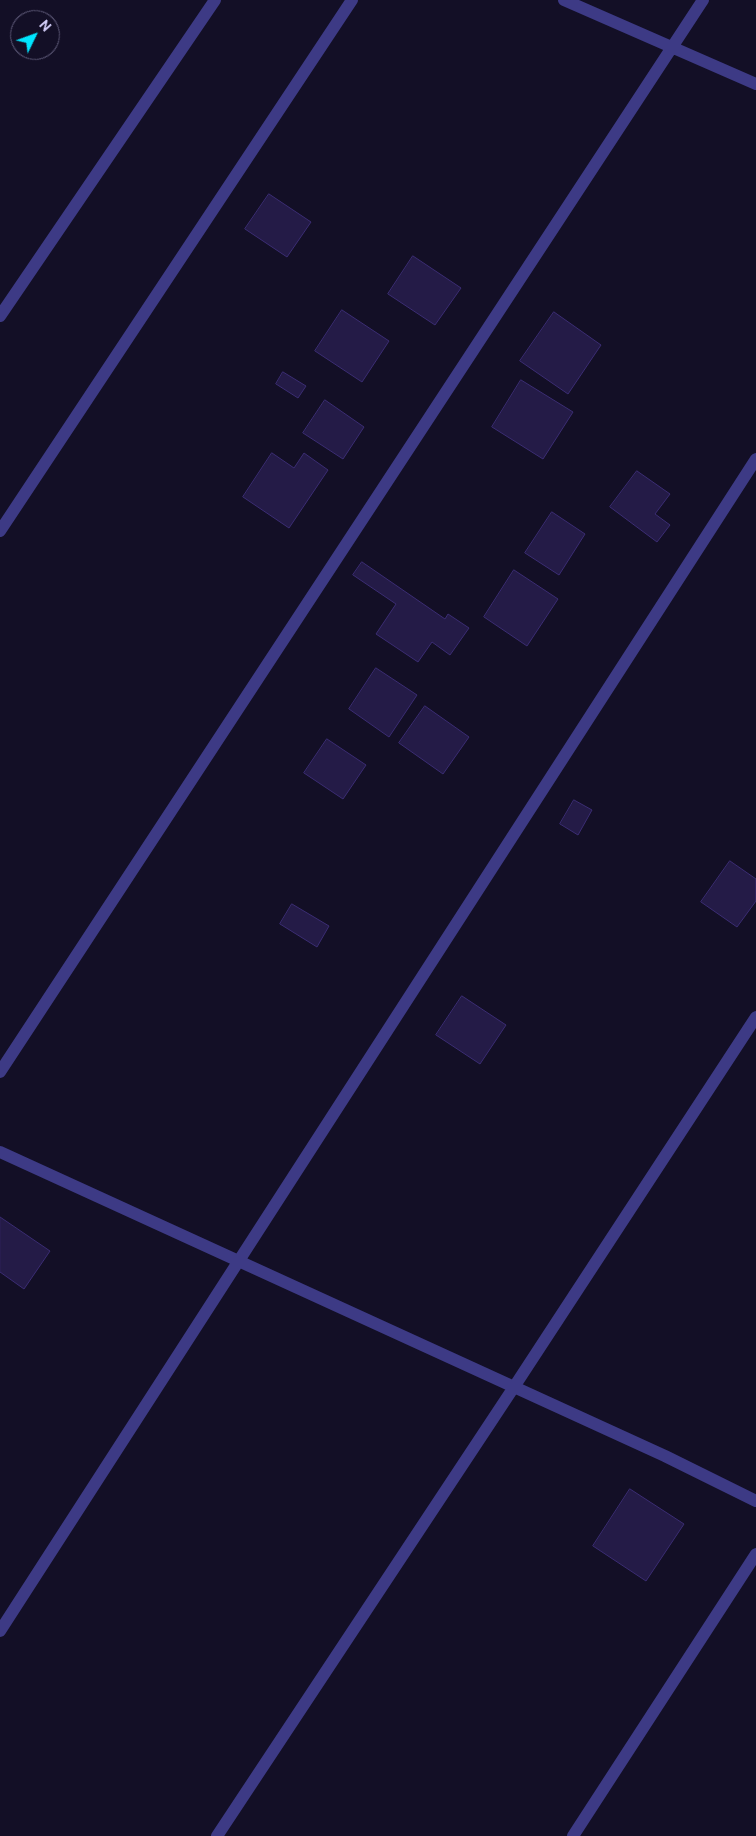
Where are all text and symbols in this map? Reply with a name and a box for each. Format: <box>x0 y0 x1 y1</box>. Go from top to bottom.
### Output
north arrow <box>10 10 60 60</box>
text: N <box>35 16 55 35</box>

